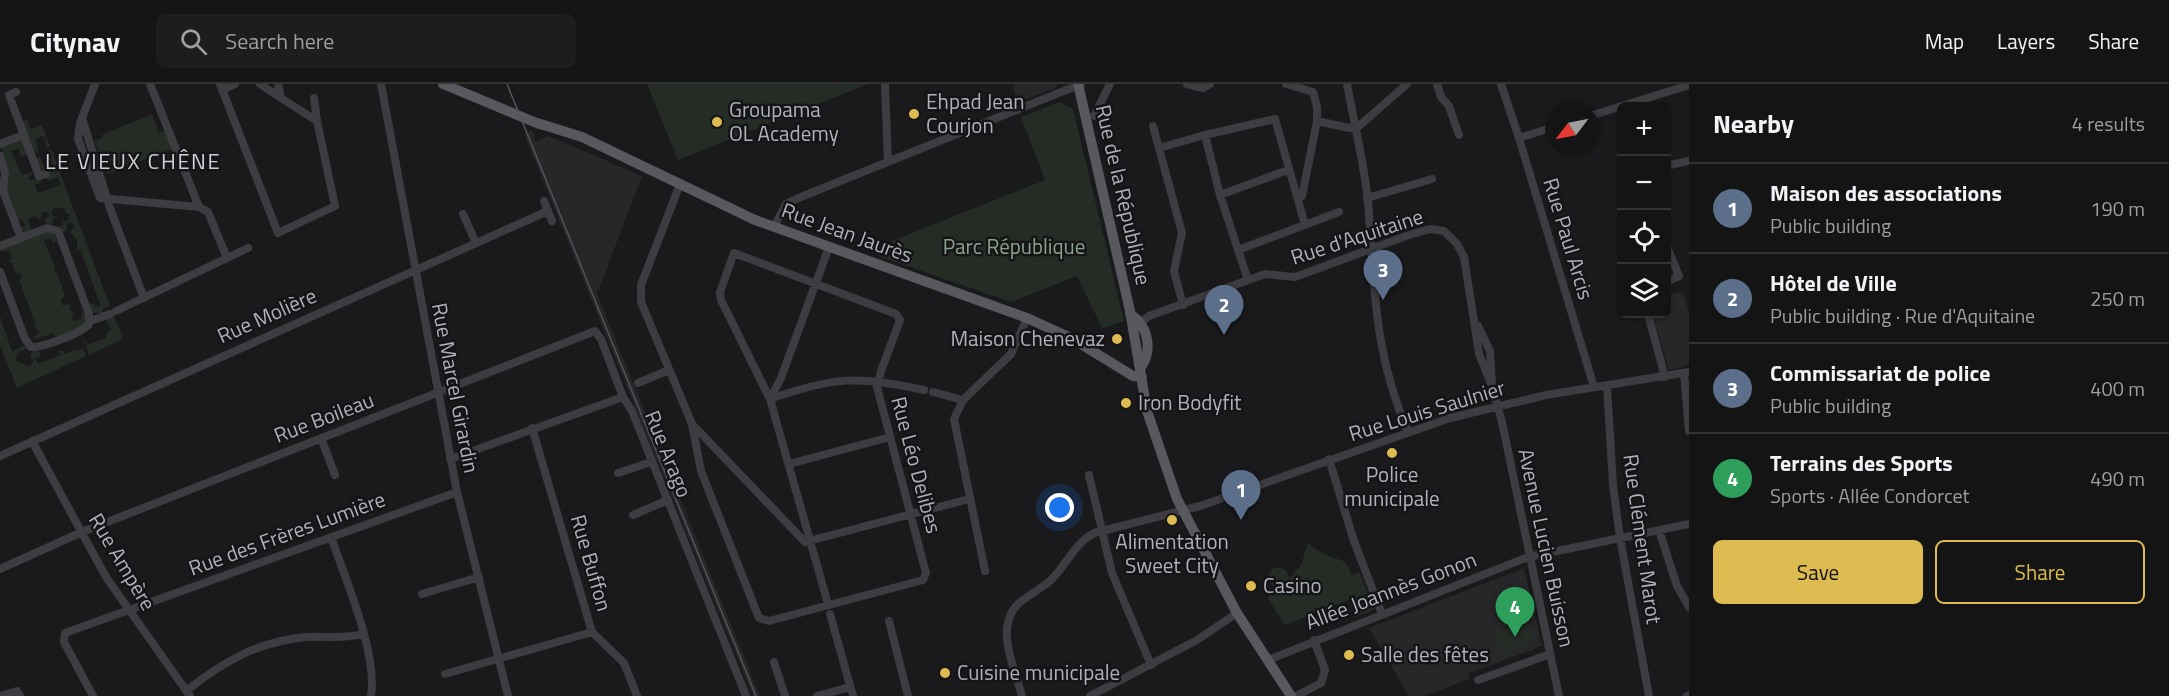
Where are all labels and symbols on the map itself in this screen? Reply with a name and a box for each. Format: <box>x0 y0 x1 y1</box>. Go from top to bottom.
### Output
place label: Ehpad Jean Courjon <box>926 85 1025 141</box>
place label: Groupama OL Academy <box>729 93 839 149</box>
street label: Rue de la République <box>1088 101 1160 288</box>
north arrow <box>1545 102 1599 156</box>
marker: Ehpad Jean Courjon <box>907 107 921 121</box>
marker: Groupama OL Academy <box>710 115 724 129</box>
district label: LE VIEUX CHÊNE <box>45 144 221 178</box>
street label: Rue Paul Arcis <box>1535 174 1603 304</box>
street label: Rue Jean Jaurès <box>777 194 917 271</box>
street label: Rue d'Aquitaine <box>1286 200 1427 272</box>
park label: Parc République <box>943 230 1085 262</box>
pin: 3 <box>1364 250 1402 300</box>
street label: Rue Molière <box>212 279 321 351</box>
pin: 2 <box>1204 286 1244 335</box>
street label: Rue Marcel Girardin <box>424 300 488 476</box>
place label: Maison Chenevaz <box>950 322 1105 354</box>
marker: Maison Chenevaz <box>1110 332 1124 346</box>
street label: Rue Louis Saulnier <box>1345 371 1509 449</box>
street label: Rue Boileau <box>269 383 378 451</box>
place label: Iron Bodyfit <box>1138 386 1242 418</box>
street label: Rue Léo Delibes <box>883 393 951 537</box>
marker: Iron Bodyfit <box>1119 396 1133 410</box>
street label: Rue Arago <box>637 405 701 502</box>
marker: Police municipale <box>1385 446 1399 460</box>
street label: Avenue Lucien Buisson <box>1510 446 1584 650</box>
street label: Rue Clément Marot <box>1615 452 1671 626</box>
place label: Police municipale <box>1344 458 1440 514</box>
pin: 1 <box>1222 470 1260 520</box>
street label: Rue des Frères Lumière <box>184 483 389 584</box>
your location <box>1045 493 1074 522</box>
street label: Rue Ampère <box>81 507 165 616</box>
street label: Rue Buffon <box>563 511 621 615</box>
marker: Alimentation Sweet City <box>1165 513 1179 527</box>
place label: Alimentation Sweet City <box>1115 525 1229 581</box>
street label: Allée Joannès Gonon <box>1300 543 1481 637</box>
place label: Casino <box>1263 569 1322 601</box>
marker: Casino <box>1244 579 1258 593</box>
pin: 4 <box>1496 588 1534 637</box>
place label: Salle des fêtes <box>1361 638 1489 670</box>
marker: Salle des fêtes <box>1342 648 1356 662</box>
place label: Cuisine municipale <box>957 656 1120 688</box>
marker: Cuisine municipale <box>938 666 952 680</box>

